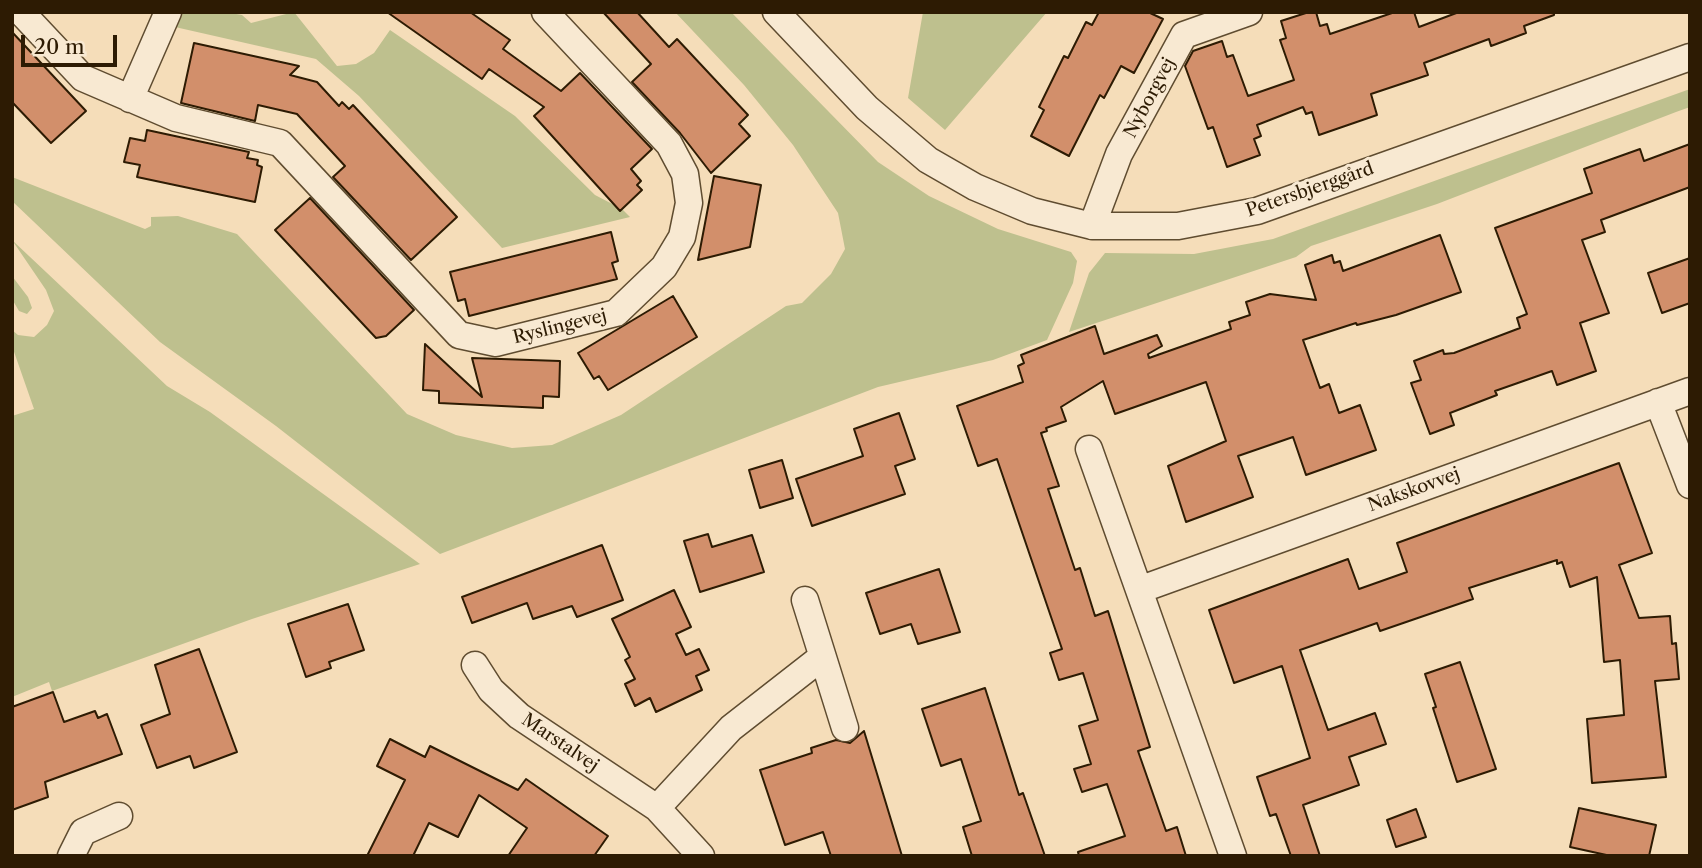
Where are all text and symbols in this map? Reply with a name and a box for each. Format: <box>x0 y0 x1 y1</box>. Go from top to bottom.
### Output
scale bar <box>24 21 121 65</box>
text: 20 m <box>34 34 85 59</box>
street label: Nyborgvej <box>1120 54 1180 142</box>
street label: Petersbjerggård <box>1243 158 1377 222</box>
street label: Ryslingevej <box>511 305 609 349</box>
street label: Nakskovvej <box>1365 463 1463 517</box>
street label: Marstalvej <box>517 709 603 777</box>

